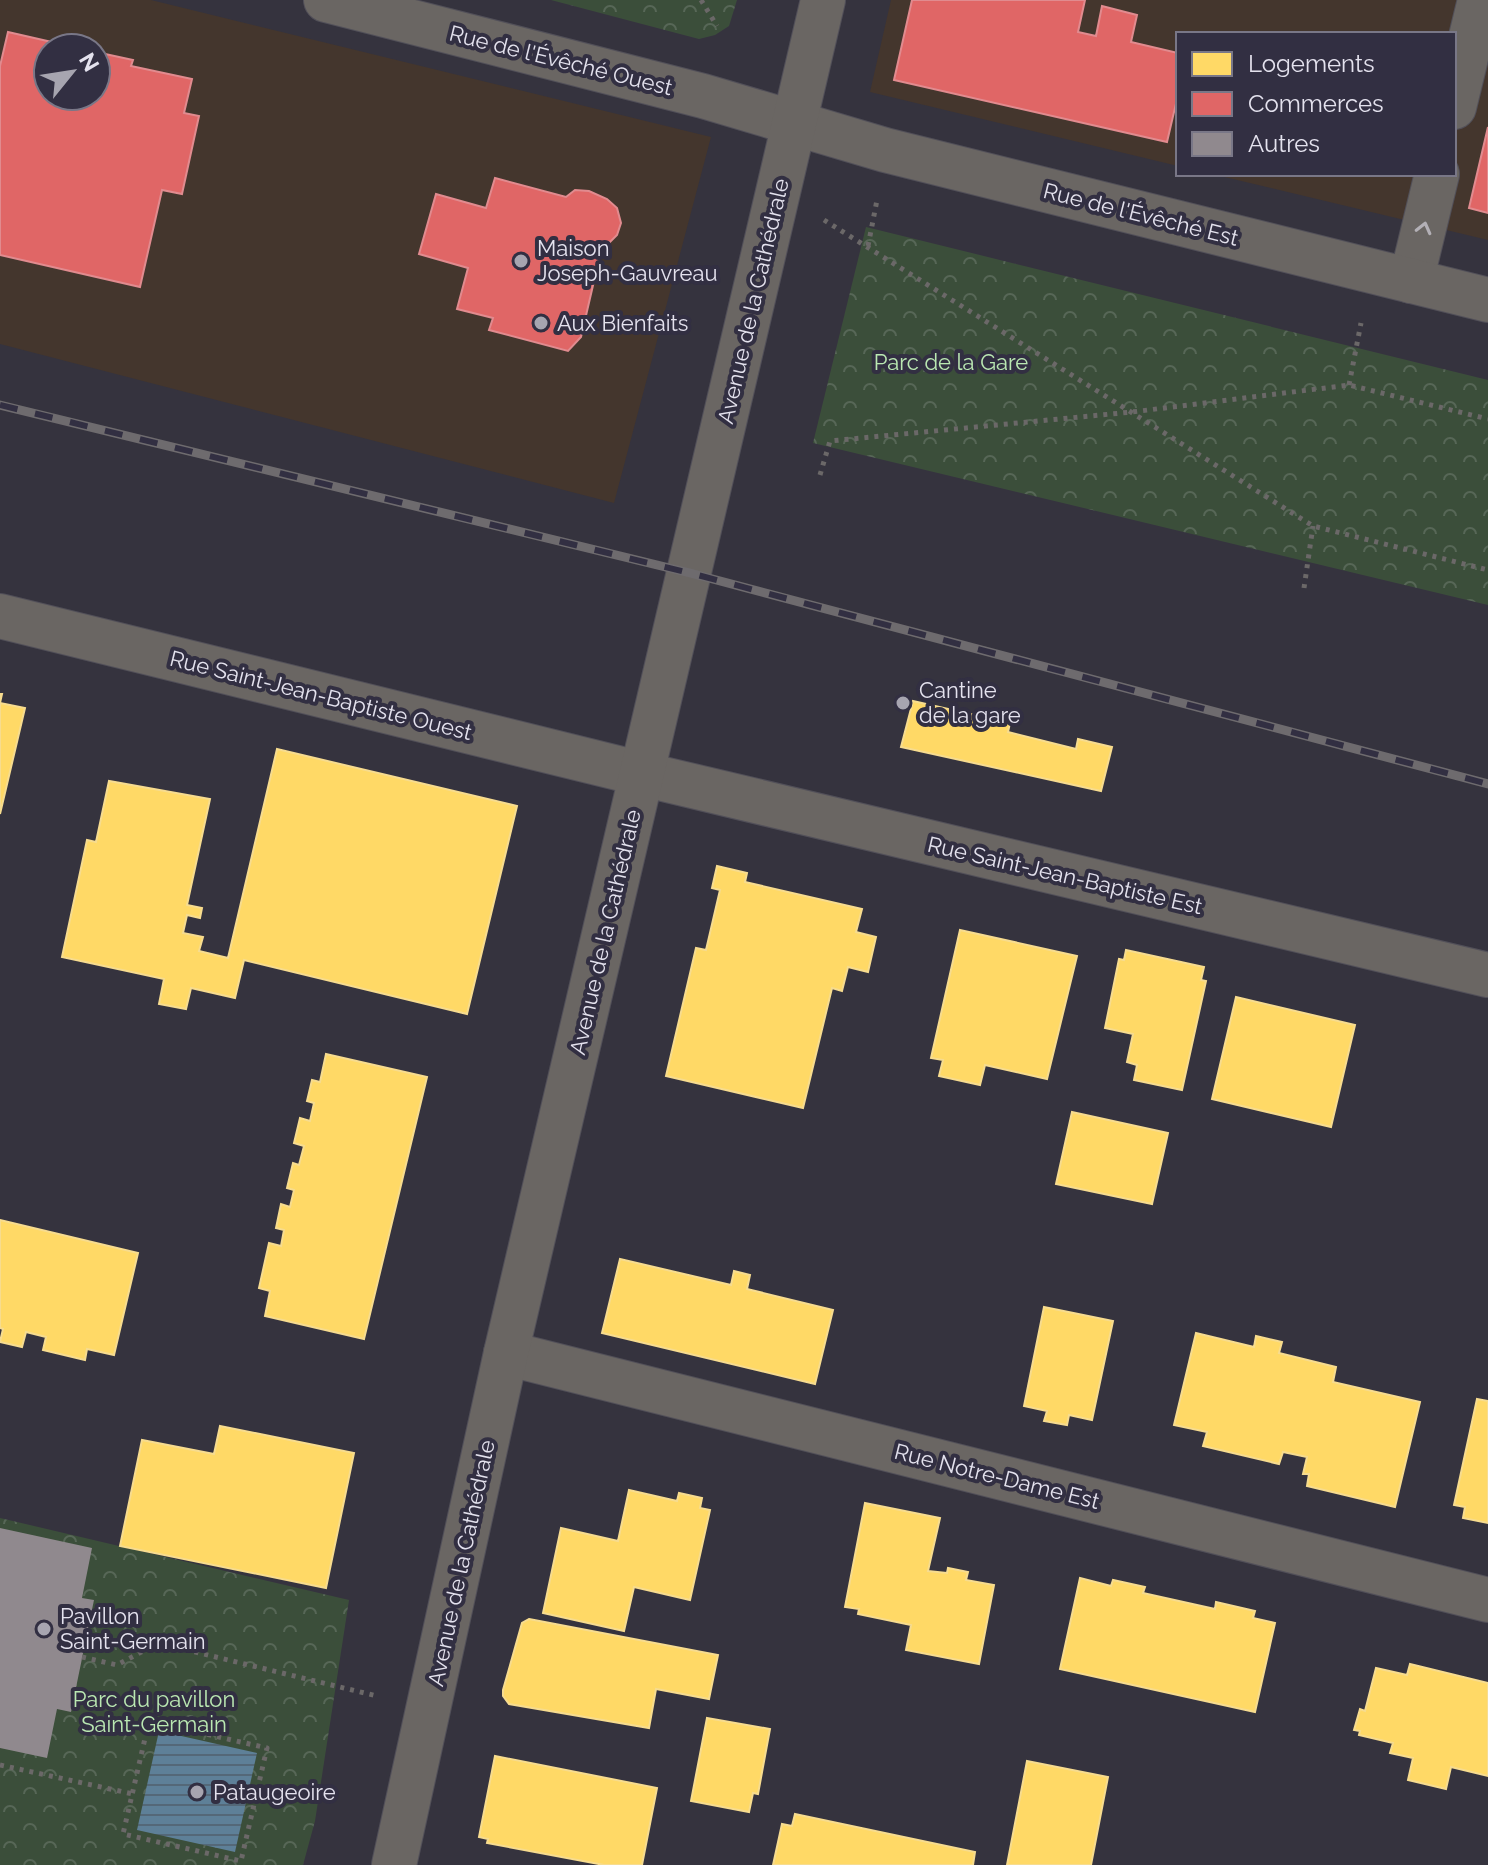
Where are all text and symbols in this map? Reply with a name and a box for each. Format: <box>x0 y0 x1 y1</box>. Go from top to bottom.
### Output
street label: Rue de l'Évêché Ouest <box>447 20 676 100</box>
north arrow <box>32 32 112 112</box>
legend <box>1176 32 1456 176</box>
text: N <box>74 48 105 76</box>
text: Logements <box>1248 49 1375 78</box>
text: Commerces <box>1248 89 1384 118</box>
text: Autres <box>1248 129 1320 158</box>
street label: Avenue de la Cathédrale <box>712 176 794 426</box>
street label: Rue de l'Évêché Est <box>1041 177 1242 251</box>
one-way arrow <box>1415 221 1432 235</box>
place label: Maison Joseph-Gauvreau <box>537 235 718 286</box>
marker: Maison Joseph-Gauvreau <box>512 252 530 270</box>
place label: Aux Bienfaits <box>557 310 688 336</box>
marker: Aux Bienfaits <box>532 314 550 332</box>
park label: Parc de la Gare <box>874 349 1028 375</box>
street label: Rue Saint-Jean-Baptiste Ouest <box>167 645 475 745</box>
place label: Cantine de la gare <box>919 677 1021 728</box>
marker: Cantine de la gare <box>894 694 912 712</box>
street label: Avenue de la Cathédrale <box>564 807 646 1057</box>
street label: Rue Saint-Jean-Baptiste Est <box>925 831 1206 919</box>
street label: Avenue de la Cathédrale <box>422 1437 500 1688</box>
street label: Rue Notre-Dame Est <box>892 1438 1103 1514</box>
place label: Pavillon Saint-Germain <box>60 1603 206 1654</box>
marker: Pavillon Saint-Germain <box>35 1620 53 1638</box>
park label: Parc du pavillon Saint-Germain <box>73 1686 235 1737</box>
place label: Pataugeoire <box>213 1779 336 1805</box>
marker: Pataugeoire <box>188 1783 206 1801</box>

